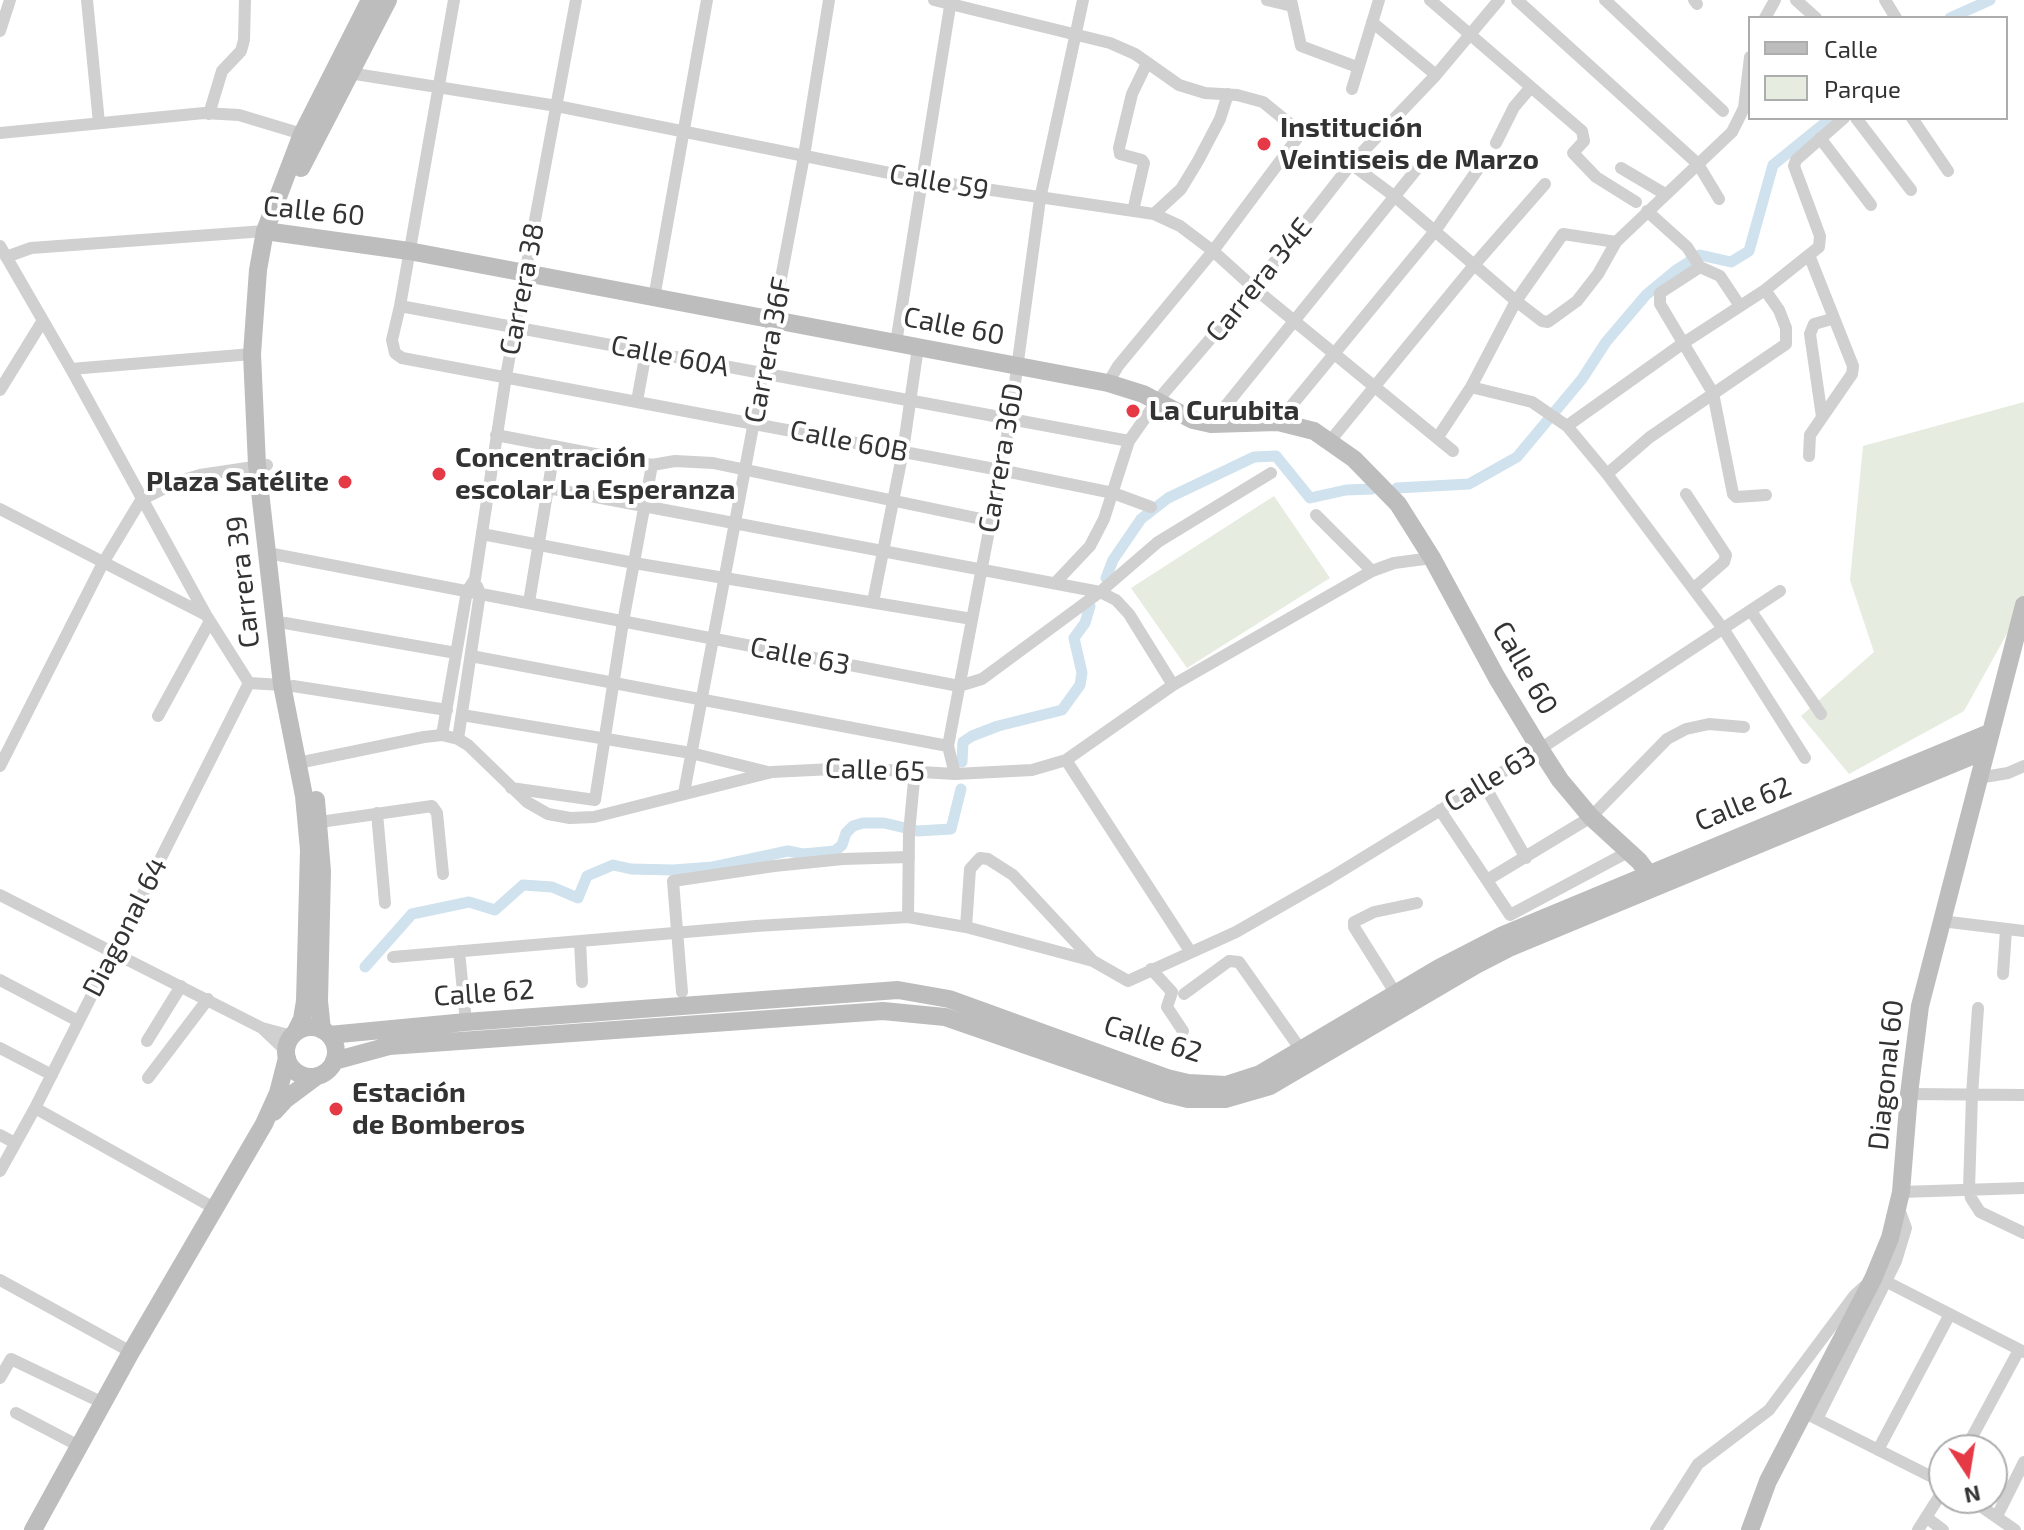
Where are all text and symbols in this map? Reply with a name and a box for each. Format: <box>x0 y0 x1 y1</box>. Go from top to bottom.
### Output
legend <box>1748 16 2008 120</box>
text: Calle <box>1824 34 1878 63</box>
text: Parque <box>1824 74 1901 103</box>
place label: Institución Veintiseis de Marzo <box>1280 111 1539 177</box>
marker: Institución Veintiseis de Marzo <box>1255 135 1273 153</box>
street label: Calle 59 <box>887 157 991 207</box>
street label: Calle 60 <box>261 189 367 233</box>
street label: Carrera 34E <box>1199 211 1319 349</box>
street label: Carrera 38 <box>493 220 551 358</box>
street label: Carrera 36F <box>737 274 799 426</box>
street label: Calle 60 <box>901 300 1007 352</box>
street label: Calle 60A <box>608 328 732 384</box>
street label: Carrera 36D <box>971 380 1031 536</box>
place label: La Curubita <box>1149 394 1299 428</box>
marker: La Curubita <box>1124 402 1142 420</box>
street label: Calle 60B <box>787 413 911 469</box>
place label: Concentración escolar La Esperanza <box>455 441 735 507</box>
place label: Plaza Satélite <box>146 465 329 499</box>
marker: Concentración escolar La Esperanza <box>430 465 448 483</box>
marker: Plaza Satélite <box>336 473 354 491</box>
street label: Carrera 39 <box>219 514 267 650</box>
street label: Calle 60 <box>1485 615 1565 721</box>
street label: Calle 63 <box>747 630 853 682</box>
street label: Calle 63 <box>1438 739 1542 819</box>
street label: Calle 65 <box>824 751 926 789</box>
street label: Calle 62 <box>1690 770 1796 838</box>
street label: Diagonal 64 <box>76 852 174 1002</box>
street label: Calle 62 <box>432 973 536 1013</box>
street label: Diagonal 60 <box>1861 998 1911 1152</box>
street label: Calle 62 <box>1100 1008 1206 1070</box>
place label: Estación de Bomberos <box>352 1076 525 1142</box>
marker: Estación de Bomberos <box>327 1100 345 1118</box>
north arrow <box>1928 1434 2008 1514</box>
text: N <box>1962 1481 1983 1510</box>

